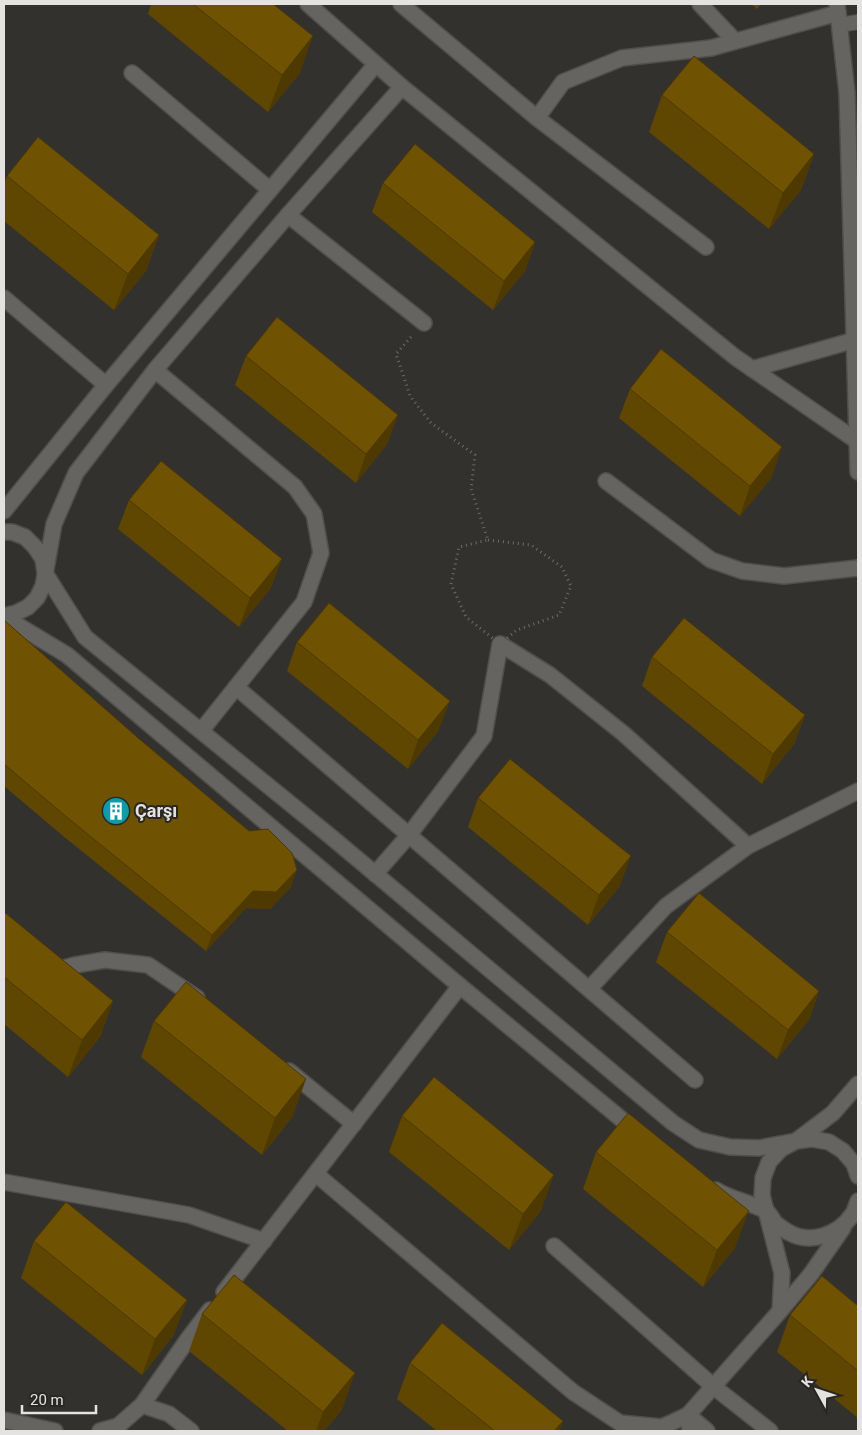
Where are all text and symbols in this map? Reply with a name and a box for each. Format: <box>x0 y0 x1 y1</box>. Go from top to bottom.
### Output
building icon: Çarşı <box>101 796 131 826</box>
place label: Çarşı <box>135 800 177 821</box>
north arrow <box>792 1365 842 1415</box>
text: K <box>798 1373 816 1390</box>
scale bar <box>22 1382 96 1414</box>
text: 20 m <box>30 1391 64 1409</box>

